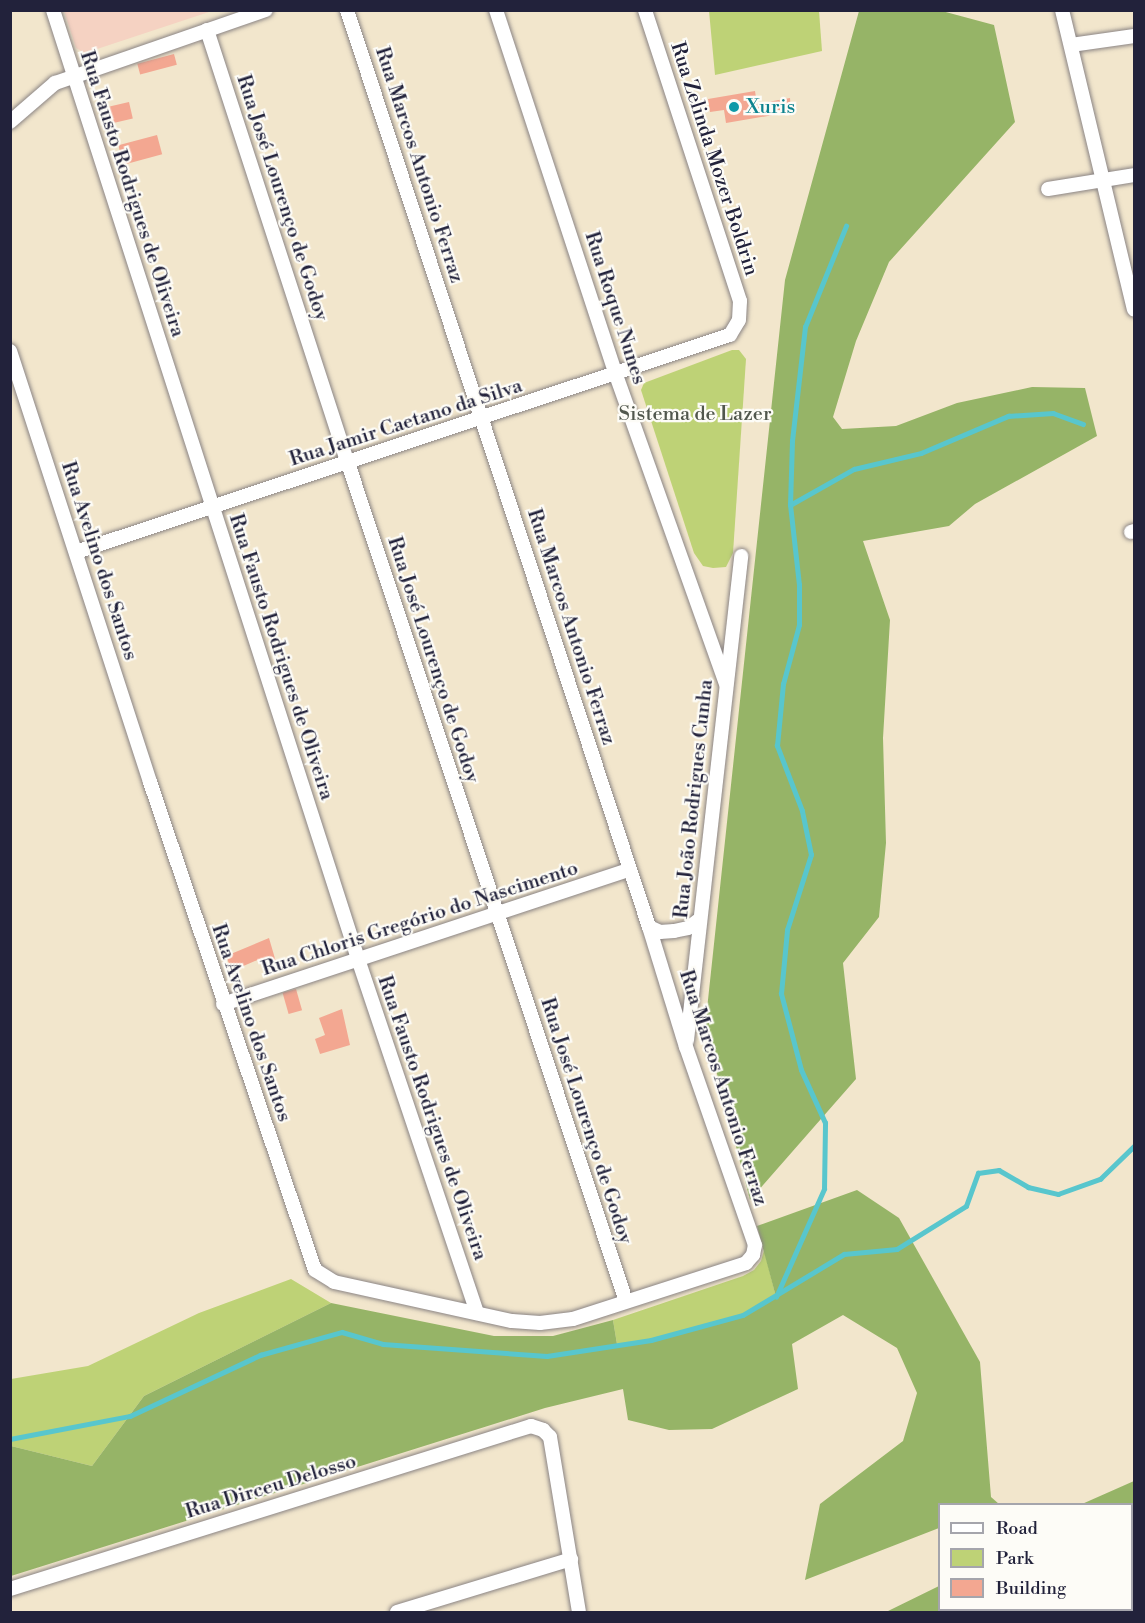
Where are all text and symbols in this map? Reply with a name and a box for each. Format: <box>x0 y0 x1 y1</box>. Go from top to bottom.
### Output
street label: Rua Zelinda Mozer Boldrin <box>665 39 763 279</box>
street label: Rua Marcos Antonio Ferraz <box>369 44 469 286</box>
street label: Rua Fausto Rodrigues de Oliveira <box>74 48 190 340</box>
street label: Rua José Lourenço de Godoy <box>231 72 333 324</box>
place label: Xuris <box>746 95 795 119</box>
marker: Xuris <box>727 100 741 114</box>
street label: Rua Roque Nunes <box>579 229 651 387</box>
street label: Rua Jamir Caetano da Silva <box>287 374 525 472</box>
park label: Sistema de Lazer <box>618 402 772 426</box>
street label: Rua Avelino dos Santos <box>56 459 142 663</box>
street label: Rua Marcos Antonio Ferraz <box>521 506 621 748</box>
street label: Rua Fausto Rodrigues de Oliveira <box>223 511 339 803</box>
street label: Rua José Lourenço de Godoy <box>382 534 484 786</box>
street label: Rua João Rodrigues Cunha <box>669 678 719 920</box>
street label: Rua Chloris Gregório do Nascimento <box>259 856 581 982</box>
street label: Rua Avelino dos Santos <box>206 921 296 1125</box>
street label: Rua Marcos Antonio Ferraz <box>673 967 773 1209</box>
street label: Rua Fausto Rodrigues de Oliveira <box>372 973 492 1263</box>
street label: Rua José Lourenço de Godoy <box>535 995 637 1247</box>
street label: Rua Dirceu Delosso <box>183 1450 359 1524</box>
legend <box>938 1503 1133 1611</box>
text: Road <box>996 1517 1038 1540</box>
text: Park <box>996 1547 1033 1570</box>
text: Building <box>996 1577 1066 1600</box>

